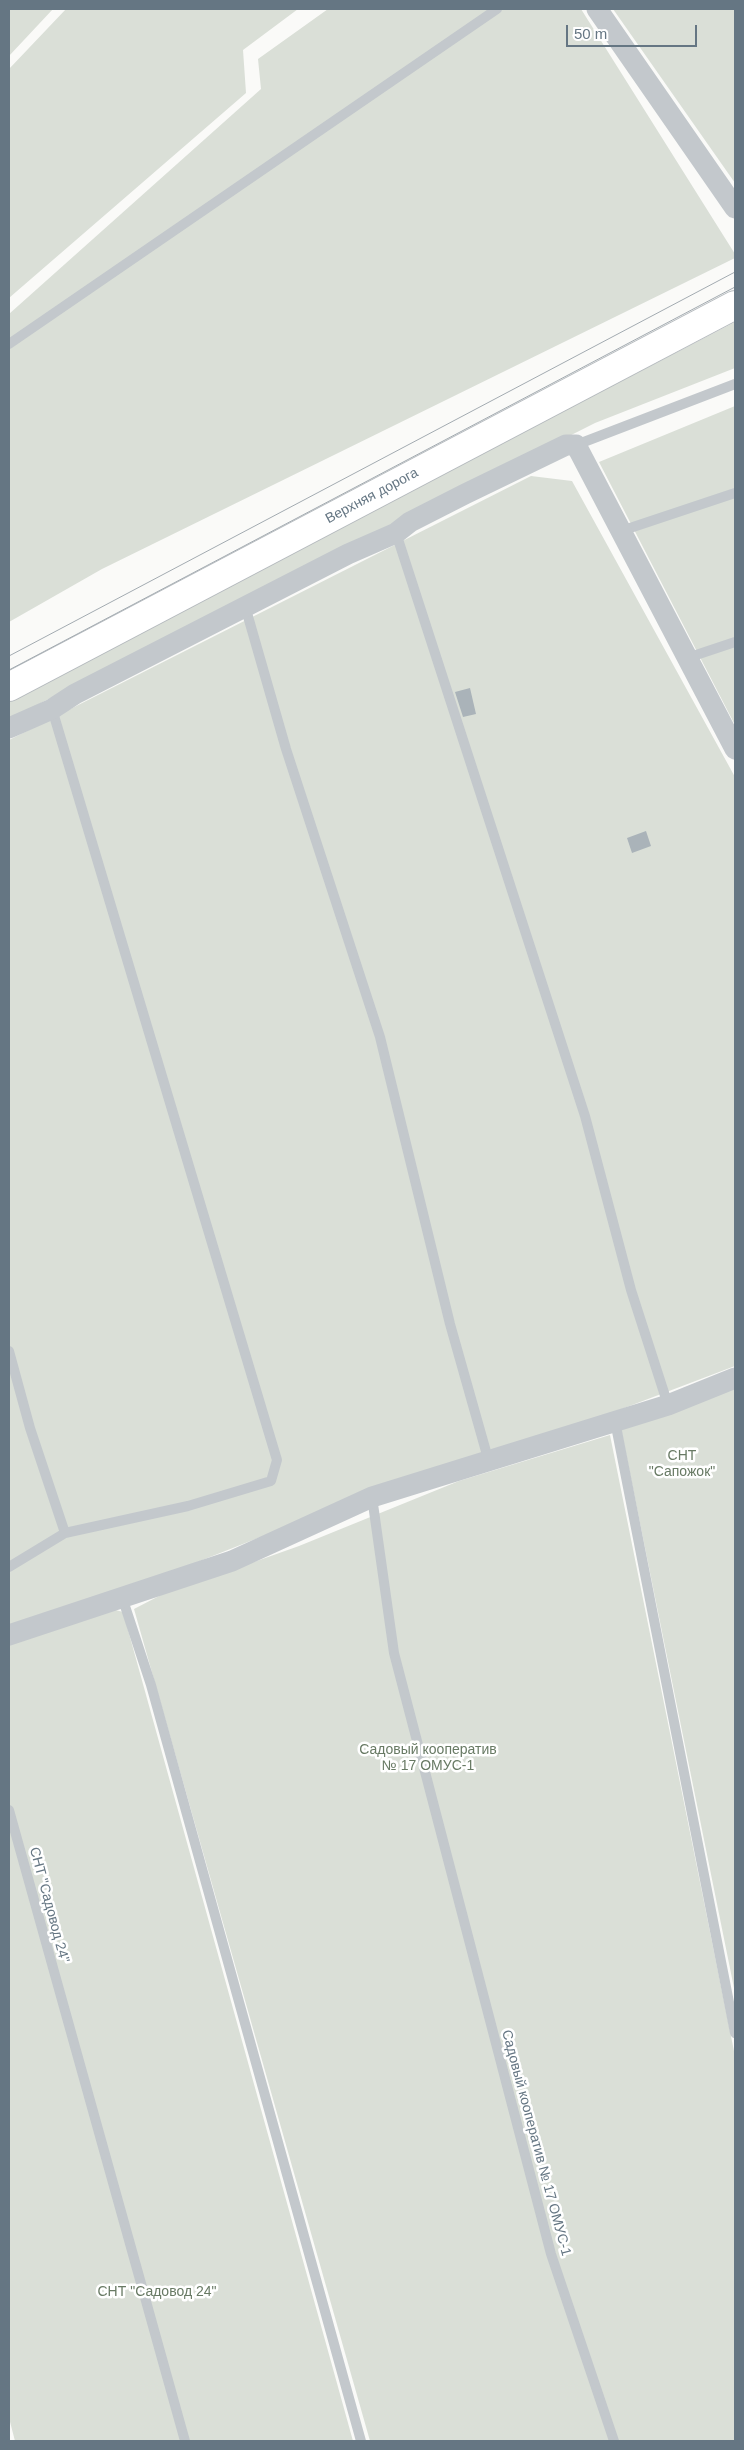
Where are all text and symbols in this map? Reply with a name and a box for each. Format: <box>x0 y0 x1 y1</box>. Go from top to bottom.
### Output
scale bar <box>569 15 700 47</box>
text: 50 m <box>574 25 607 42</box>
street label: Верхняя дорога <box>323 464 421 528</box>
park label: СНТ "Сапожок" <box>649 1448 715 1480</box>
park label: Садовый кооператив № 17 ОМУС-1 <box>359 1742 497 1774</box>
street label: СНТ "Садовод 24" <box>25 1845 73 1965</box>
street label: Садовый кооператив № 17 ОМУС-1 <box>498 2028 574 2258</box>
park label: СНТ "Садовод 24" <box>98 2284 216 2300</box>

